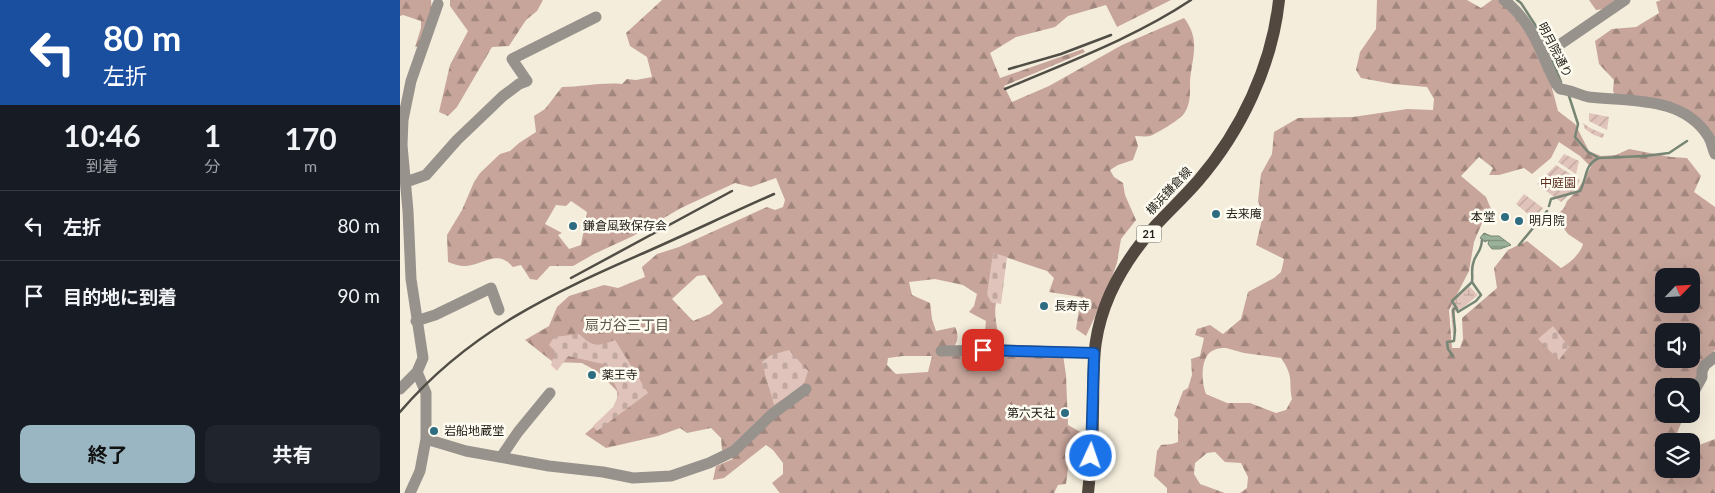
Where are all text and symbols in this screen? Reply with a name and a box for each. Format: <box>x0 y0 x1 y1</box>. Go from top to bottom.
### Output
text: 80 m <box>103 16 181 58</box>
icon: left <box>20 20 85 85</box>
street label: 明月院通り <box>1535 20 1576 80</box>
text: 左折 <box>103 62 147 89</box>
text: 10:46 <box>63 117 141 153</box>
text: 1 <box>204 117 221 153</box>
text: 170 <box>285 120 337 156</box>
text: 到着 <box>86 156 118 175</box>
text: 分 <box>205 156 221 175</box>
text: m <box>304 156 317 175</box>
street label: 横浜鎌倉線 <box>1143 164 1195 218</box>
park label: 中庭園 <box>1540 175 1576 190</box>
place label: 去来庵 <box>1226 206 1262 221</box>
marker: 去来庵 <box>1210 208 1222 220</box>
place label: 本堂 <box>1471 209 1495 224</box>
marker: 本堂 <box>1499 211 1511 223</box>
icon: left <box>20 212 48 240</box>
place label: 明月院 <box>1529 213 1565 228</box>
text: 80 m <box>337 214 380 237</box>
text: 左折 <box>63 215 101 238</box>
marker: 明月院 <box>1513 215 1525 227</box>
place label: 鎌倉風致保存会 <box>583 218 667 233</box>
marker: 鎌倉風致保存会 <box>567 220 579 232</box>
road number: 21 <box>1136 225 1162 242</box>
north arrow <box>1655 268 1700 312</box>
map controls <box>1655 268 1700 478</box>
icon: arrive <box>20 282 48 310</box>
text: 90 m <box>337 284 380 307</box>
text: 目的地に到着 <box>63 285 177 308</box>
place label: 長寿寺 <box>1054 298 1090 313</box>
marker: 長寿寺 <box>1038 300 1050 312</box>
district label: 扇ガ谷三丁目 <box>585 316 669 333</box>
button: sound <box>1655 323 1700 368</box>
pin <box>962 329 1004 371</box>
icon: arrive <box>969 336 997 364</box>
place label: 薬王寺 <box>602 367 638 382</box>
marker: 薬王寺 <box>586 369 598 381</box>
button: search <box>1655 378 1700 423</box>
place label: 第六天社 <box>1007 405 1055 420</box>
marker: 第六天社 <box>1059 407 1071 419</box>
place label: 岩船地蔵堂 <box>444 423 504 438</box>
button: 終了 <box>20 425 195 483</box>
button: 共有 <box>205 425 380 483</box>
marker: 岩船地蔵堂 <box>428 425 440 437</box>
position arrow <box>1064 429 1116 481</box>
button: layers <box>1655 433 1700 478</box>

